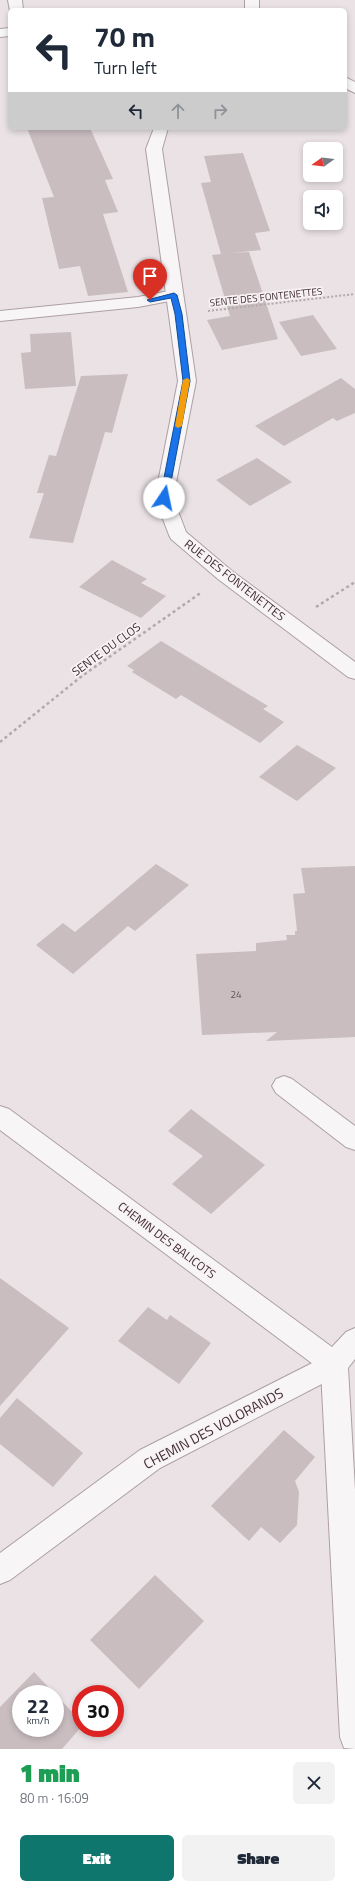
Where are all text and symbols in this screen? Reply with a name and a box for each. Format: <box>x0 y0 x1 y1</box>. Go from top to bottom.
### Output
text: 70 m <box>94 15 155 58</box>
icon: left <box>28 24 80 76</box>
text: Turn left <box>94 54 157 81</box>
icon: left <box>125 100 147 122</box>
icon: ahead <box>167 100 189 122</box>
icon: right <box>209 100 231 122</box>
north arrow <box>303 142 343 182</box>
map controls <box>303 142 343 230</box>
button: sound <box>303 190 343 230</box>
pin <box>133 259 167 300</box>
icon: arrive <box>139 265 161 287</box>
street label: SENTE DES FONTENETTES <box>209 284 323 310</box>
position arrow <box>143 477 185 519</box>
street label: RUE DES FONTENETTES <box>180 534 290 626</box>
street label: SENTE DU CLOS <box>67 617 145 681</box>
house number: 24 <box>230 987 242 1002</box>
street label: CHEMIN DES BALICOTS <box>114 1197 220 1283</box>
street label: CHEMIN DES VOLORANDS <box>139 1382 287 1474</box>
speed limit sign: 30 <box>72 1685 124 1737</box>
text: 22 <box>27 1690 49 1721</box>
text: km/h <box>27 1713 49 1728</box>
text: 1 min <box>20 1755 80 1791</box>
button: close <box>293 1762 335 1804</box>
text: 80 m · 16:09 <box>20 1788 89 1808</box>
button: Exit <box>20 1835 174 1881</box>
button: Share <box>182 1835 335 1881</box>

